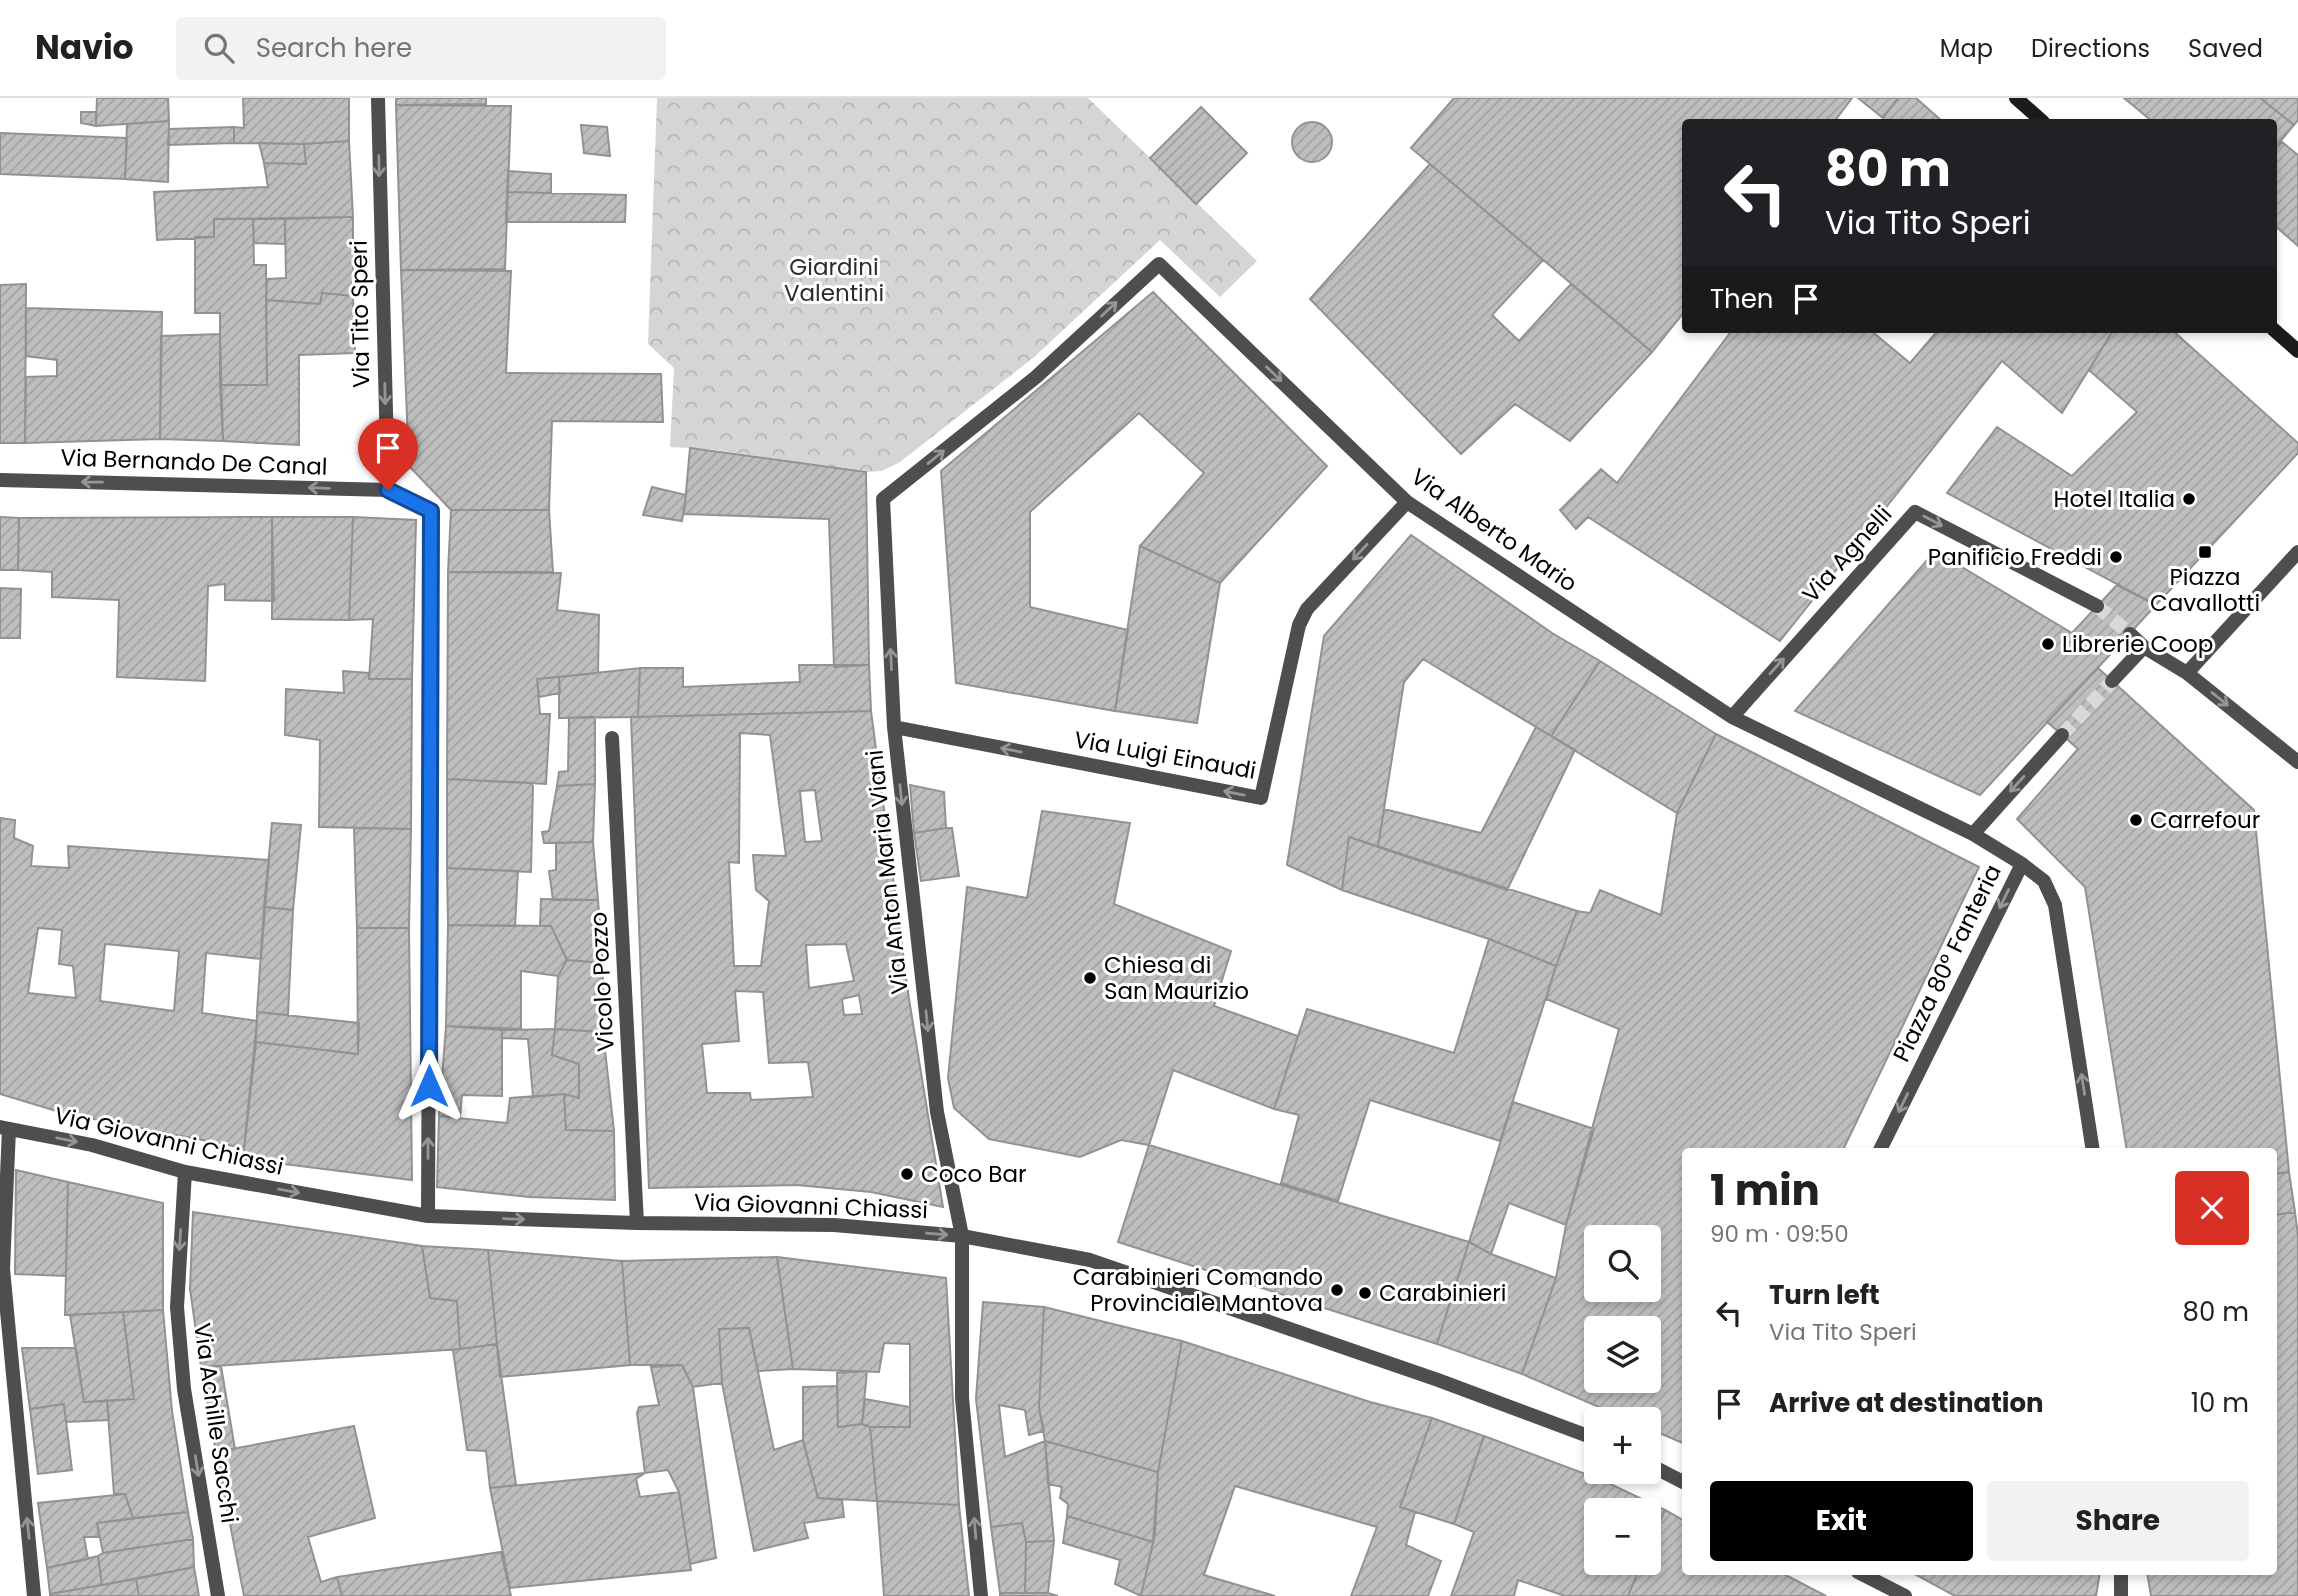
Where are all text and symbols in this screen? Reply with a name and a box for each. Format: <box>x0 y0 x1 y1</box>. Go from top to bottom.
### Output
search box <box>176 17 666 80</box>
text: Navio <box>35 24 134 71</box>
icon: search <box>200 29 238 67</box>
text: Search here <box>256 30 412 66</box>
text: Map <box>1940 32 1993 65</box>
text: Directions <box>2031 32 2150 65</box>
text: Saved <box>2188 32 2263 65</box>
text: 80 m <box>1825 135 1951 203</box>
icon: left <box>1710 147 1801 238</box>
one-way arrow <box>373 154 386 177</box>
text: Via Tito Speri <box>1825 200 2031 245</box>
street label: Via Tito Speri <box>343 240 377 388</box>
park label: Giardini Valentini <box>784 251 884 309</box>
icon: arrive <box>1787 280 1825 318</box>
text: Then <box>1710 281 1773 317</box>
one-way arrow <box>1100 301 1117 318</box>
one-way arrow <box>1266 366 1283 383</box>
one-way arrow <box>379 382 392 405</box>
pin <box>358 418 418 490</box>
icon: arrive <box>369 429 407 467</box>
street label: Via Bernando De Canal <box>60 441 328 483</box>
one-way arrow <box>927 449 945 464</box>
street label: Via Alberto Mario <box>1405 461 1583 599</box>
one-way arrow <box>81 475 104 489</box>
one-way arrow <box>308 482 331 495</box>
place label: Hotel Italia <box>2053 483 2175 515</box>
marker: Hotel Italia <box>2181 491 2197 507</box>
street label: Via Agnelli <box>1795 499 1899 609</box>
one-way arrow <box>1922 514 1943 528</box>
place label: Panificio Freddi <box>1928 541 2102 573</box>
one-way arrow <box>1352 543 1369 560</box>
marker: Piazza Cavallotti <box>2197 544 2213 560</box>
marker: Panificio Freddi <box>2108 549 2124 565</box>
place label: Piazza Cavallotti <box>2150 561 2260 619</box>
place label: Librerie Coop <box>2062 628 2213 660</box>
marker: Librerie Coop <box>2040 636 2056 652</box>
one-way arrow <box>884 648 897 671</box>
one-way arrow <box>1769 658 1785 676</box>
one-way arrow <box>2211 692 2229 707</box>
street label: Via Luigi Einaudi <box>1072 723 1258 787</box>
one-way arrow <box>1000 743 1023 756</box>
street label: Via Anton Maria Viani <box>858 748 916 996</box>
one-way arrow <box>2009 775 2025 793</box>
one-way arrow <box>895 783 908 806</box>
one-way arrow <box>1223 786 1246 799</box>
place label: Carrefour <box>2150 804 2260 836</box>
marker: Carrefour <box>2128 812 2144 828</box>
street label: Piazza 80° Fanteria <box>1885 859 2009 1067</box>
one-way arrow <box>1996 888 2010 909</box>
street label: Vicolo Pozzo <box>582 911 622 1053</box>
place label: Chiesa di San Maurizio <box>1104 949 1249 1007</box>
marker: Chiesa di San Maurizio <box>1082 970 1098 986</box>
one-way arrow <box>921 1009 934 1032</box>
position arrow <box>392 1049 466 1123</box>
one-way arrow <box>2076 1073 2089 1096</box>
one-way arrow <box>1895 1092 1909 1113</box>
street label: Via Giovanni Chiassi <box>51 1099 287 1183</box>
one-way arrow <box>55 1134 78 1148</box>
one-way arrow <box>421 1136 435 1159</box>
place label: Coco Bar <box>921 1158 1027 1190</box>
text: 1 min <box>1710 1161 1820 1220</box>
marker: Coco Bar <box>899 1166 915 1182</box>
button: close <box>2175 1171 2249 1245</box>
one-way arrow <box>277 1185 299 1198</box>
street label: Via Giovanni Chiassi <box>693 1186 929 1226</box>
one-way arrow <box>502 1212 525 1225</box>
text: 90 m · 09:50 <box>1710 1218 1849 1250</box>
map controls <box>1584 1225 1661 1575</box>
button: search <box>1584 1225 1661 1302</box>
one-way arrow <box>173 1228 186 1251</box>
one-way arrow <box>925 1228 948 1241</box>
place label: Carabinieri Comando Provinciale Mantova <box>1073 1261 1323 1319</box>
place label: Carabinieri <box>1379 1277 1507 1309</box>
text: Turn left <box>1769 1277 1880 1313</box>
marker: Carabinieri Comando Provinciale Mantova <box>1329 1282 1345 1298</box>
marker: Carabinieri <box>1357 1285 1373 1301</box>
icon: left <box>1710 1294 1748 1332</box>
text: 80 m <box>2183 1294 2249 1330</box>
button: layers <box>1584 1316 1661 1393</box>
text: Via Tito Speri <box>1769 1316 1917 1348</box>
street label: Via Achille Sacchi <box>186 1321 246 1525</box>
icon: arrive <box>1710 1385 1748 1423</box>
text: Arrive at destination <box>1769 1385 2044 1421</box>
text: 10 m <box>2191 1385 2249 1421</box>
button: + <box>1584 1407 1661 1484</box>
one-way arrow <box>191 1454 204 1477</box>
button: Exit <box>1710 1481 1973 1561</box>
button: Share <box>1987 1481 2249 1561</box>
button: − <box>1584 1498 1661 1575</box>
one-way arrow <box>21 1517 34 1540</box>
one-way arrow <box>968 1517 981 1540</box>

